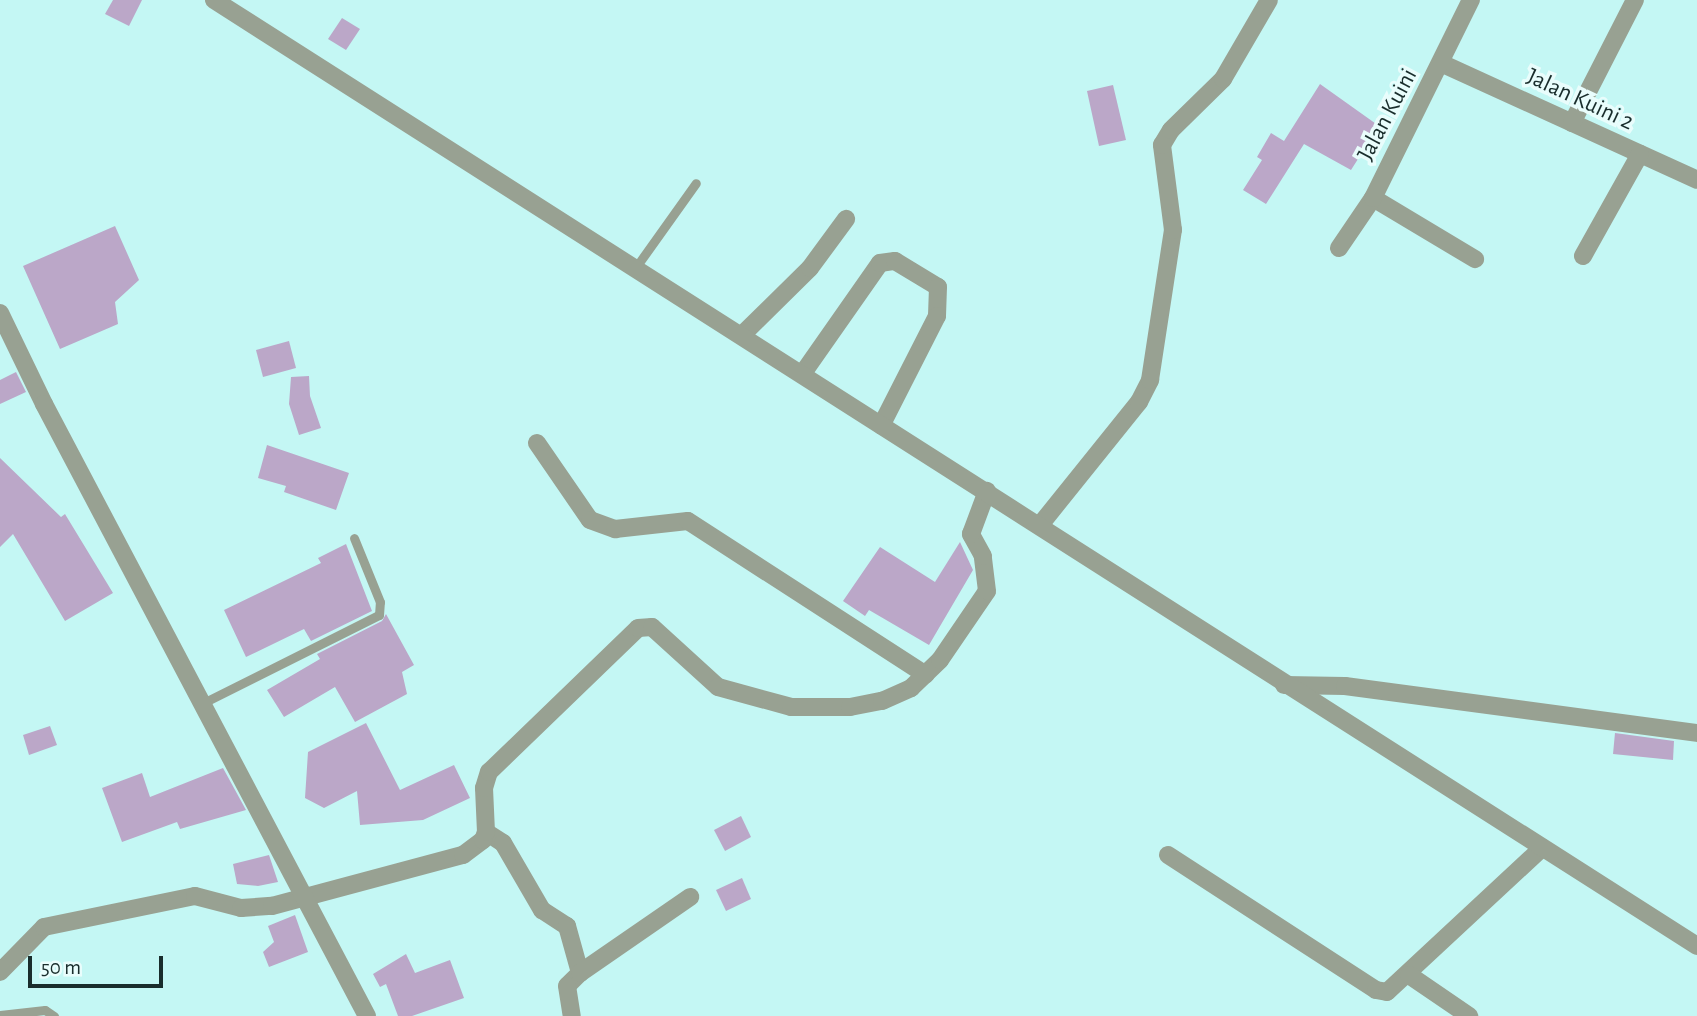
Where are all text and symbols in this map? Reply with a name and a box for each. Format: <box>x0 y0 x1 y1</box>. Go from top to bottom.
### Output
street label: Jalan Kuini 2 <box>1522 63 1638 137</box>
street label: Jalan Kuini <box>1352 64 1424 166</box>
scale bar <box>32 942 166 986</box>
text: 50 m <box>41 957 81 978</box>

